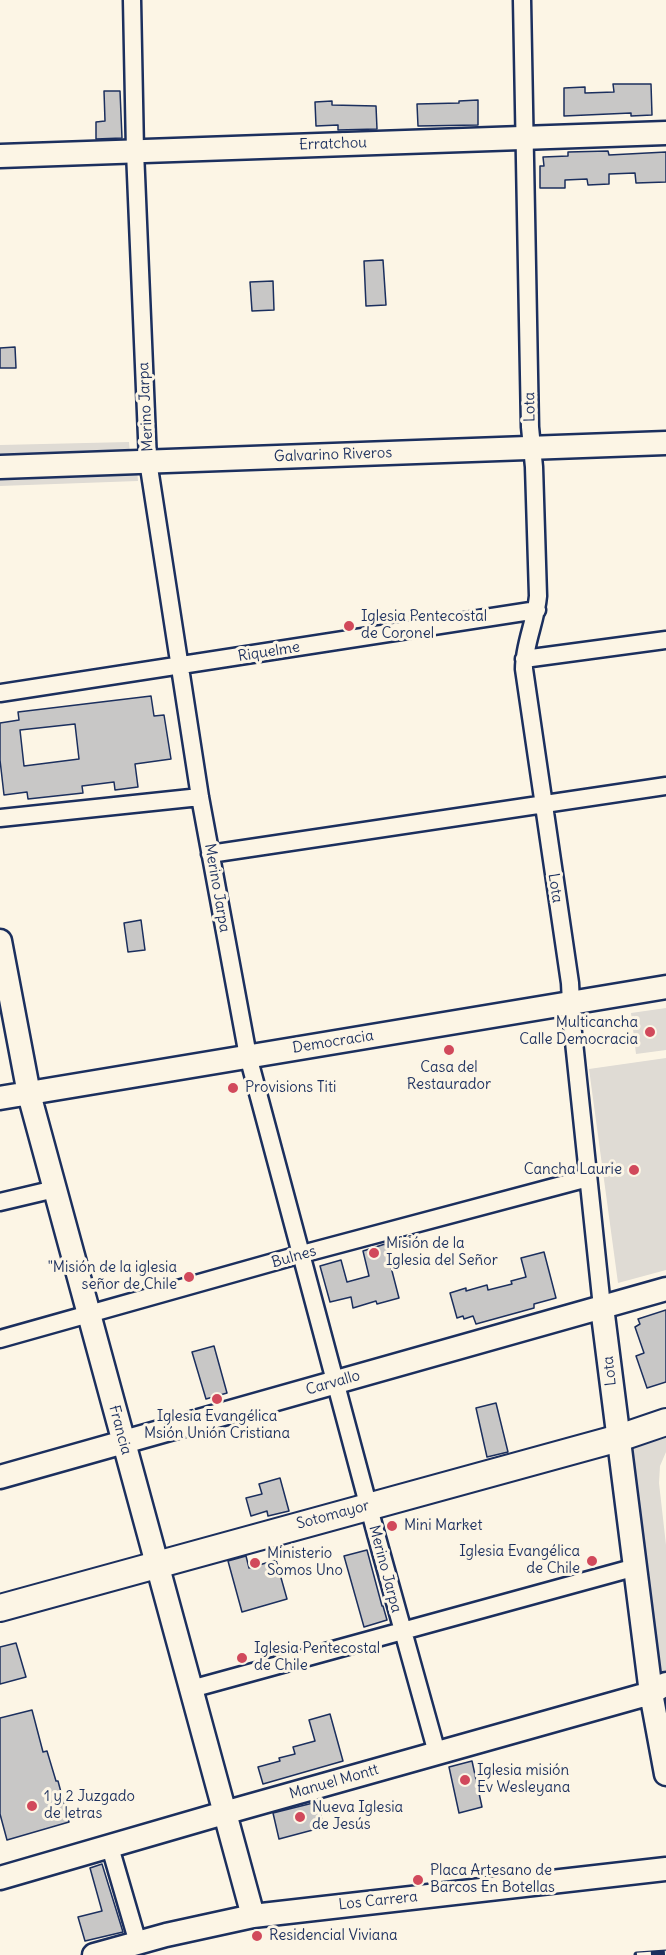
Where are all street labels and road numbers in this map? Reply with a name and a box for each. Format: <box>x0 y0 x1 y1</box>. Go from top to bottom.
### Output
street label: Erratchou <box>299 134 367 154</box>
street label: Merino Jarpa <box>135 362 157 452</box>
street label: Lota <box>521 392 539 422</box>
street label: Galvarino Riveros <box>274 444 392 466</box>
street label: Riquelme <box>237 638 301 666</box>
street label: Merino Jarpa <box>200 842 234 934</box>
street label: Lota <box>544 872 566 904</box>
street label: Democracia <box>291 1027 375 1057</box>
street label: Bulnes <box>270 1242 318 1272</box>
street label: Lota <box>599 1355 621 1387</box>
street label: Carvallo <box>304 1367 362 1399</box>
street label: Francia <box>105 1403 135 1457</box>
street label: Sotomayor <box>295 1497 371 1533</box>
street label: Merino Jarpa <box>365 1523 405 1615</box>
street label: Manuel Montt <box>287 1761 381 1803</box>
street label: Los Carrera <box>338 1888 418 1914</box>

